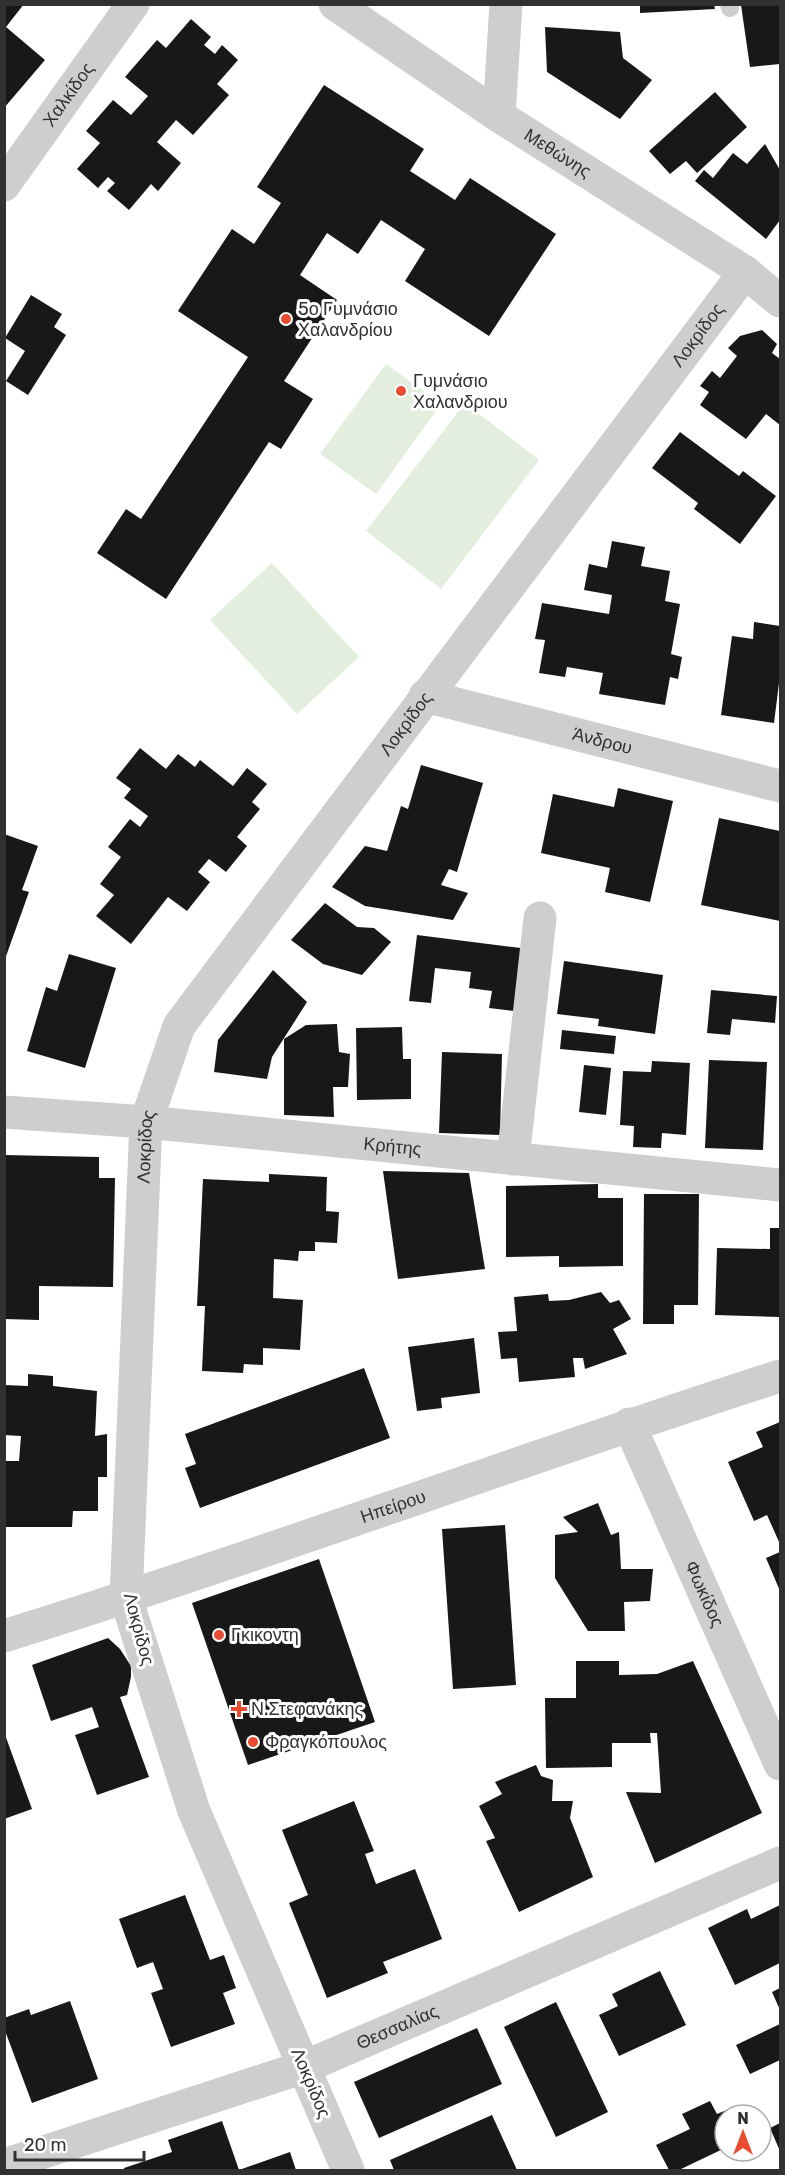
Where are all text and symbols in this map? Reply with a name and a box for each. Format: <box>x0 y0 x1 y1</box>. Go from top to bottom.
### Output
street label: Χαλκίδος <box>38 58 99 131</box>
street label: Μεθώνης <box>520 124 595 183</box>
place label: 5ο Γυμνάσιο Χαλανδρίου <box>298 298 398 341</box>
street label: Λοκρίδος <box>667 299 729 371</box>
marker: 5ο Γυμνάσιο Χαλανδρίου <box>279 312 293 326</box>
place label: Γυμνάσιο Χαλανδριου <box>413 370 508 413</box>
marker: Γυμνάσιο Χαλανδριου <box>394 384 408 398</box>
street label: Λοκρίδος <box>375 687 437 760</box>
street label: Άνδρου <box>570 723 635 759</box>
street label: Λοκρίδος <box>132 1106 161 1184</box>
street label: Κρήτης <box>362 1133 423 1160</box>
street label: Ηπείρου <box>358 1485 429 1528</box>
street label: Φωκίδος <box>680 1557 729 1631</box>
street label: Λοκρίδος <box>119 1590 159 1668</box>
place label: Γκικοντη <box>231 1624 299 1646</box>
marker: Γκικοντη <box>212 1628 226 1642</box>
place label: Ν.Στεφανάκης <box>251 1698 363 1720</box>
marker: Ν.Στεφανάκης <box>232 1702 246 1716</box>
place label: Φραγκόπουλος <box>265 1731 387 1753</box>
marker: Φραγκόπουλος <box>246 1735 260 1749</box>
street label: Θεσσαλίας <box>353 2000 442 2054</box>
street label: Λοκρίδος <box>286 2045 336 2122</box>
north arrow <box>713 2103 773 2163</box>
text: N <box>737 2109 749 2128</box>
scale bar <box>15 2124 144 2162</box>
text: 20 m <box>24 2134 66 2156</box>

